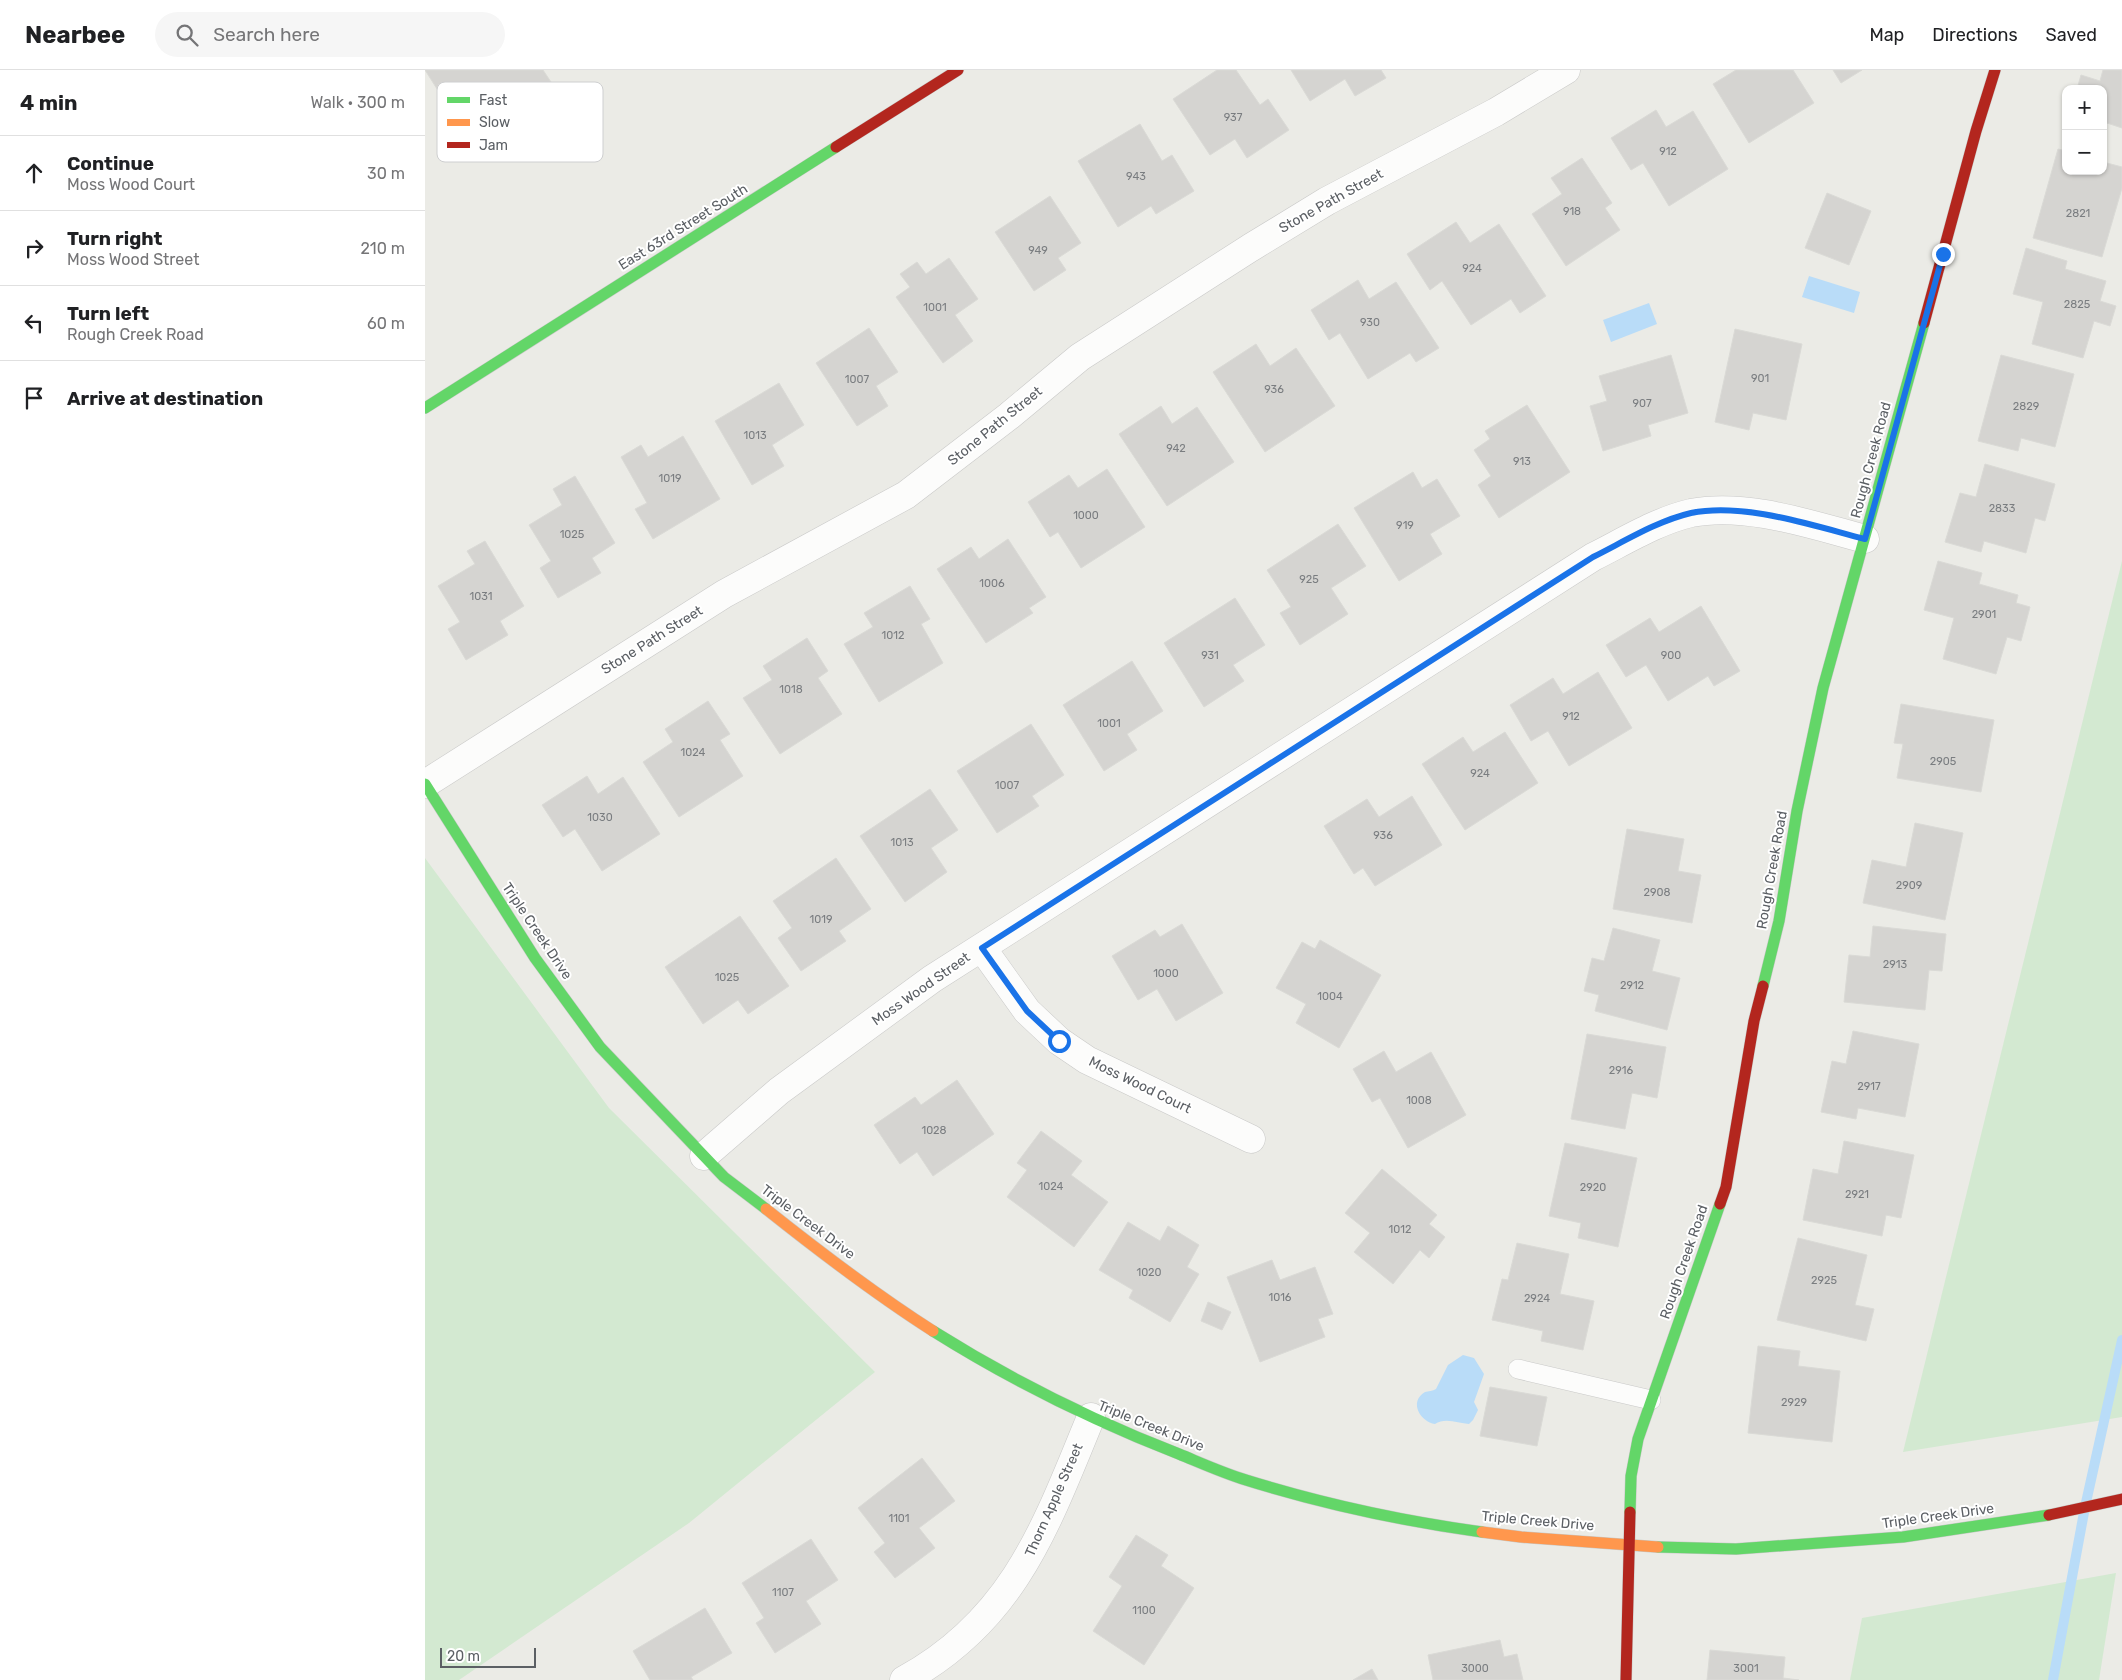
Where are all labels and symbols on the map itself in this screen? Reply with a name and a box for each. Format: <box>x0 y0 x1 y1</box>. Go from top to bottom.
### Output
legend <box>437 82 603 162</box>
text: Fast <box>479 92 508 109</box>
house number: 937 <box>1224 111 1243 124</box>
text: Slow <box>479 114 510 131</box>
text: Jam <box>479 137 508 154</box>
house number: 912 <box>1659 145 1677 158</box>
street label: Stone Path Street <box>1276 165 1386 237</box>
house number: 943 <box>1126 170 1146 183</box>
street label: East 63rd Street South <box>615 180 751 274</box>
house number: 918 <box>1563 205 1581 218</box>
house number: 2821 <box>2066 207 2090 220</box>
route end <box>1932 243 1955 266</box>
house number: 949 <box>1028 244 1048 257</box>
house number: 924 <box>1462 262 1482 275</box>
house number: 2825 <box>2064 298 2091 311</box>
house number: 1001 <box>923 301 947 314</box>
house number: 930 <box>1360 316 1380 329</box>
house number: 901 <box>1751 372 1769 385</box>
house number: 1007 <box>845 373 870 386</box>
street label: Stone Path Street <box>944 382 1046 469</box>
house number: 936 <box>1264 383 1284 396</box>
house number: 907 <box>1632 397 1652 410</box>
street label: Rough Creek Road <box>1847 400 1895 520</box>
house number: 2829 <box>2013 400 2039 413</box>
house number: 1013 <box>743 429 767 442</box>
house number: 942 <box>1166 442 1186 455</box>
house number: 913 <box>1513 455 1531 468</box>
house number: 1019 <box>659 472 681 485</box>
house number: 2833 <box>1989 502 2016 515</box>
house number: 1000 <box>1073 509 1099 522</box>
house number: 919 <box>1396 519 1414 532</box>
house number: 1025 <box>560 528 585 541</box>
house number: 925 <box>1299 573 1319 586</box>
house number: 1006 <box>979 577 1005 590</box>
house number: 1031 <box>470 590 492 603</box>
street label: Stone Path Street <box>598 602 706 678</box>
house number: 2901 <box>1972 608 1996 621</box>
house number: 1012 <box>882 629 904 642</box>
house number: 931 <box>1201 649 1219 662</box>
house number: 900 <box>1661 649 1681 662</box>
house number: 1018 <box>779 683 803 696</box>
house number: 912 <box>1562 710 1580 723</box>
house number: 1001 <box>1097 717 1121 730</box>
house number: 1024 <box>681 746 706 759</box>
house number: 2905 <box>1930 755 1957 768</box>
house number: 924 <box>1470 767 1490 780</box>
house number: 1007 <box>995 779 1020 792</box>
street label: Rough Creek Road <box>1753 810 1791 930</box>
house number: 1030 <box>587 811 613 824</box>
house number: 936 <box>1373 829 1393 842</box>
house number: 1013 <box>890 836 914 849</box>
street label: Triple Creek Drive <box>498 879 576 983</box>
house number: 2909 <box>1896 879 1922 892</box>
house number: 2908 <box>1644 886 1670 899</box>
house number: 1019 <box>810 913 832 926</box>
street label: Moss Wood Street <box>869 949 974 1029</box>
house number: 2913 <box>1883 958 1908 971</box>
house number: 1000 <box>1153 967 1179 980</box>
house number: 1025 <box>715 971 740 984</box>
house number: 2912 <box>1620 979 1644 992</box>
house number: 1004 <box>1317 990 1343 1003</box>
route start <box>1048 1030 1071 1053</box>
street label: Moss Wood Court <box>1086 1053 1195 1117</box>
house number: 2916 <box>1609 1064 1634 1077</box>
house number: 2917 <box>1857 1080 1881 1093</box>
house number: 1008 <box>1406 1094 1432 1107</box>
house number: 1028 <box>921 1124 947 1137</box>
house number: 1024 <box>1039 1180 1064 1193</box>
street label: Triple Creek Drive <box>758 1181 858 1263</box>
house number: 2920 <box>1580 1181 1606 1194</box>
house number: 2921 <box>1845 1188 1869 1201</box>
street label: Rough Creek Road <box>1656 1203 1712 1321</box>
house number: 1012 <box>1389 1223 1411 1236</box>
house number: 1020 <box>1136 1266 1162 1279</box>
house number: 2925 <box>1811 1274 1837 1287</box>
house number: 1016 <box>1268 1291 1292 1304</box>
house number: 2924 <box>1524 1292 1550 1305</box>
house number: 2929 <box>1781 1396 1807 1409</box>
street label: Triple Creek Drive <box>1095 1397 1207 1455</box>
street label: Thorn Apple Street <box>1021 1440 1087 1559</box>
street label: Triple Creek Drive <box>1881 1500 1995 1532</box>
street label: Triple Creek Drive <box>1481 1508 1595 1534</box>
house number: 1101 <box>888 1512 910 1525</box>
house number: 1107 <box>772 1586 794 1599</box>
house number: 1100 <box>1132 1604 1156 1617</box>
scale bar <box>440 1645 536 1668</box>
house number: 3000 <box>1461 1662 1489 1675</box>
house number: 3001 <box>1733 1662 1759 1675</box>

